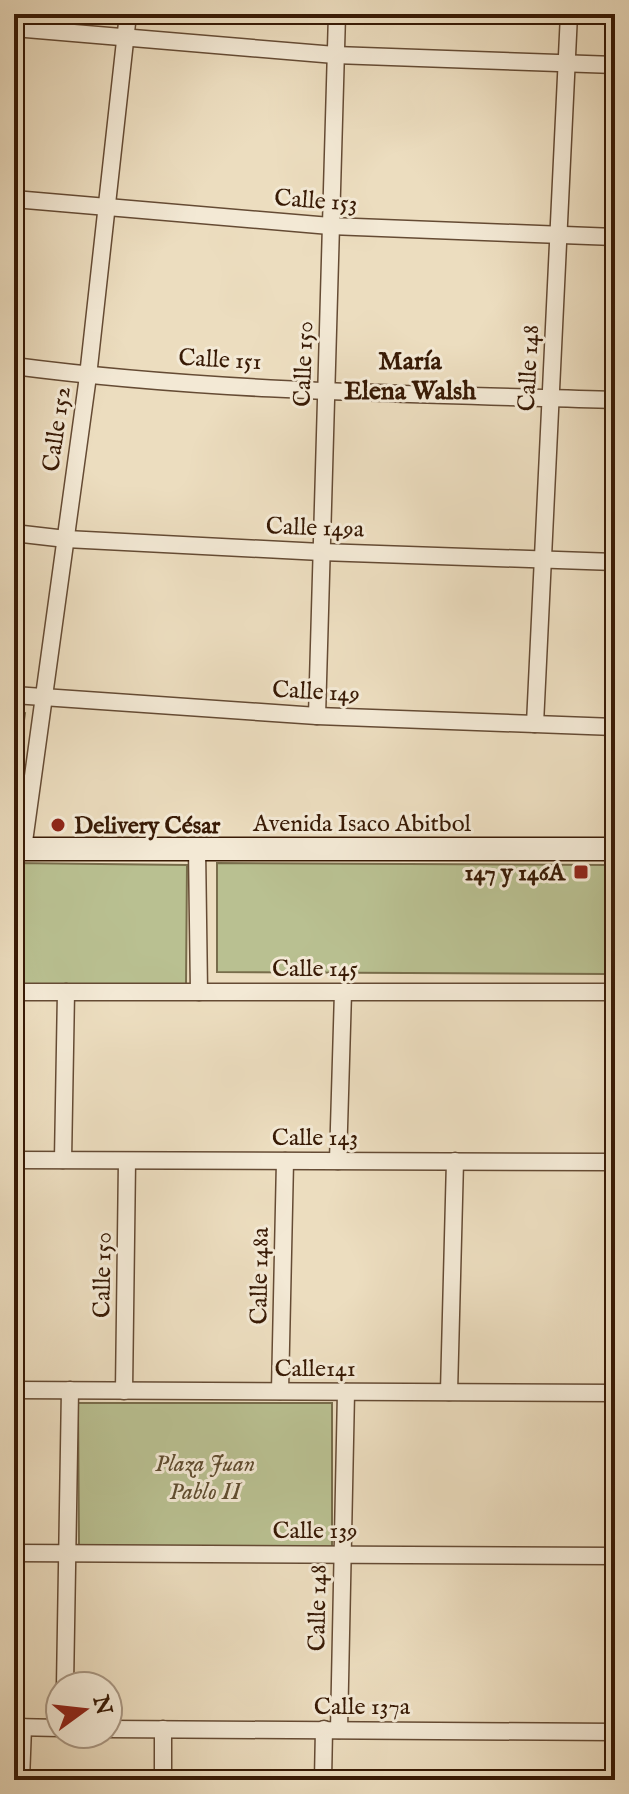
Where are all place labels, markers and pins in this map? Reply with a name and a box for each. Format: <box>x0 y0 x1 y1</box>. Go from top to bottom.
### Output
place label: Delivery César <box>74 811 221 842</box>
marker: Delivery César <box>49 816 67 834</box>
place label: 147 y 146A <box>464 858 567 889</box>
marker: 147 y 146A <box>572 863 590 881</box>

